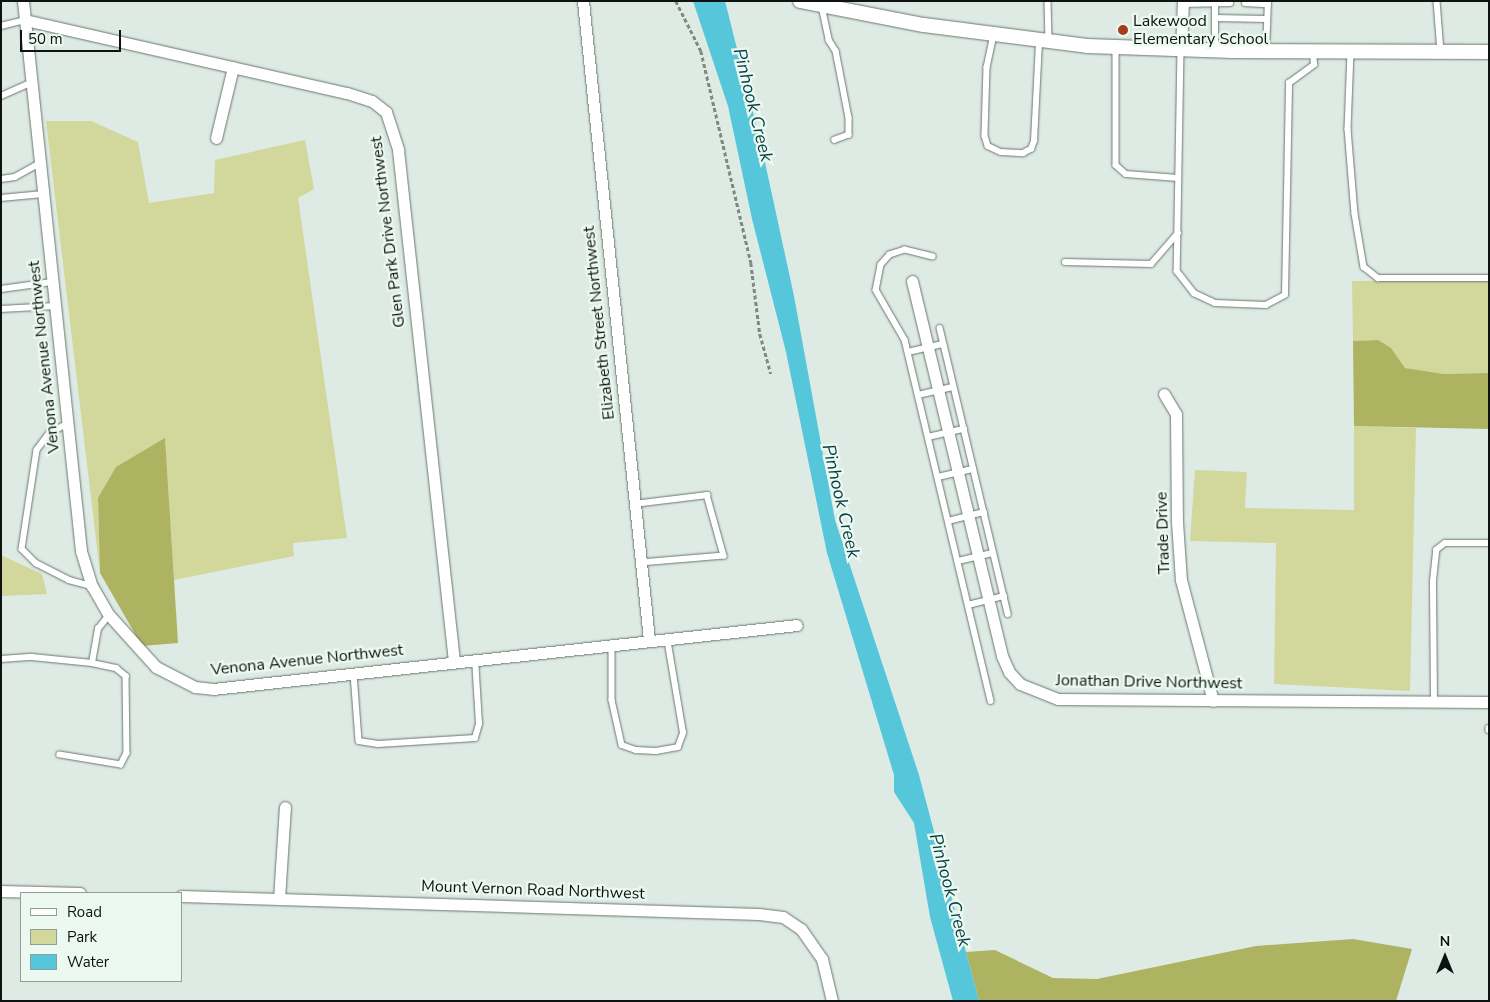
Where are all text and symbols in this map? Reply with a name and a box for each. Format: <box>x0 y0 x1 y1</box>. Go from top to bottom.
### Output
place label: Lakewood Elementary School <box>1133 11 1268 49</box>
scale bar <box>22 20 124 52</box>
marker: Lakewood Elementary School <box>1117 24 1129 36</box>
text: 50 m <box>28 29 63 49</box>
water label: Pinhook Creek <box>728 46 778 164</box>
street label: Glen Park Drive Northwest <box>367 135 409 329</box>
street label: Elizabeth Street Northwest <box>579 225 619 421</box>
street label: Venona Avenue Northwest <box>24 260 64 454</box>
water label: Pinhook Creek <box>817 442 865 560</box>
street label: Trade Drive <box>1152 491 1174 575</box>
street label: Venona Avenue Northwest <box>210 640 404 680</box>
street label: Jonathan Drive Northwest <box>1056 671 1242 693</box>
water label: Pinhook Creek <box>925 831 975 949</box>
street label: Mount Vernon Road Northwest <box>421 877 645 903</box>
legend <box>20 892 182 982</box>
text: Road <box>67 902 102 922</box>
text: Park <box>67 927 97 947</box>
north arrow <box>1420 932 1470 982</box>
text: N <box>1440 932 1450 951</box>
text: Water <box>67 952 109 972</box>

